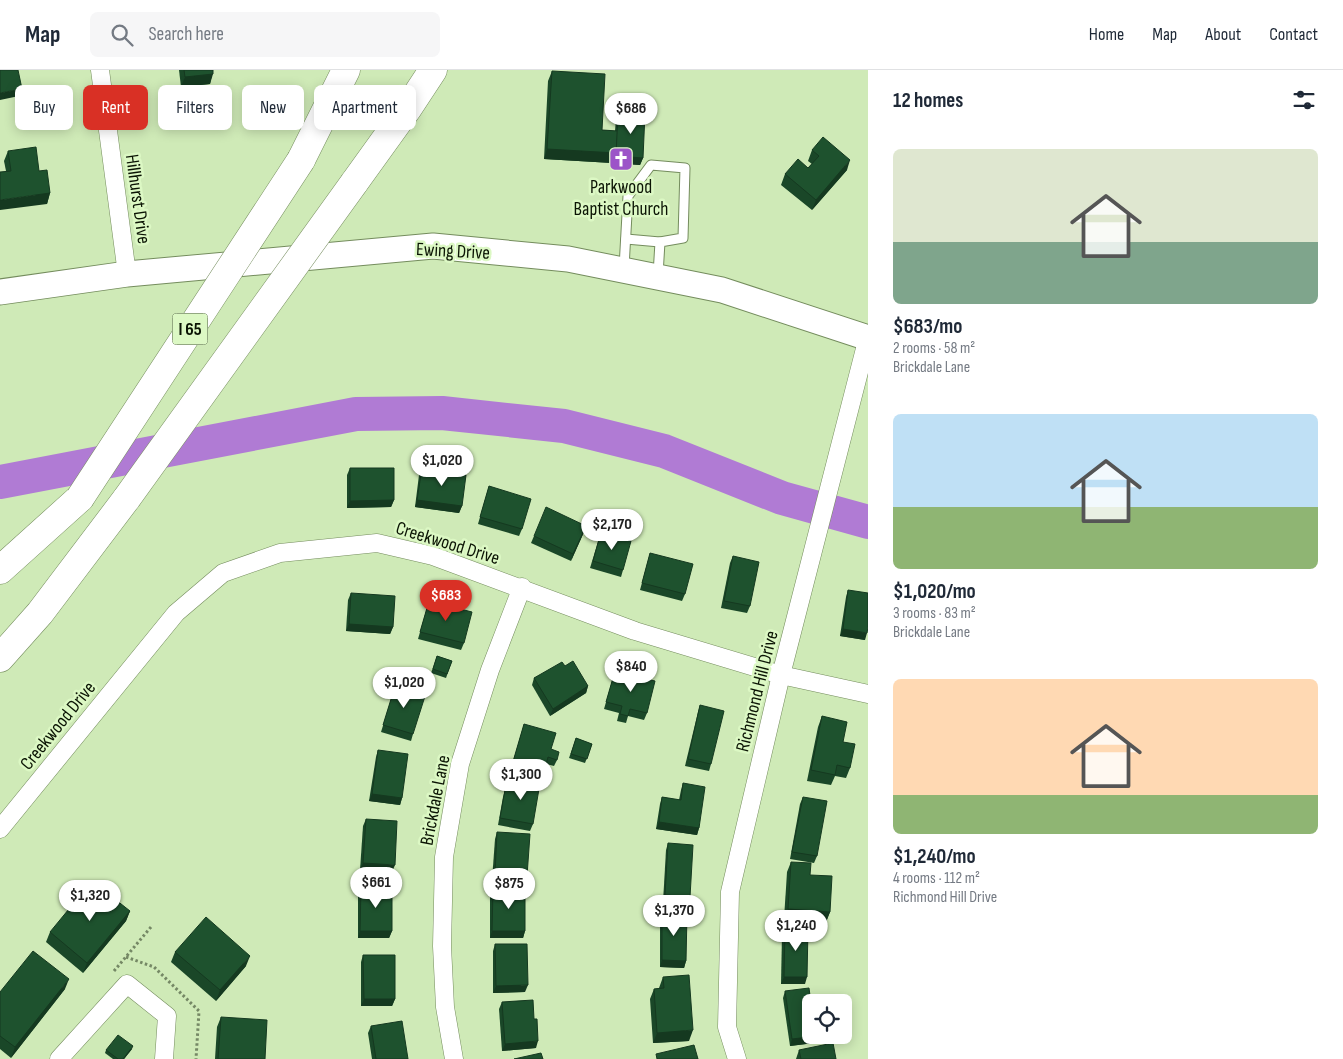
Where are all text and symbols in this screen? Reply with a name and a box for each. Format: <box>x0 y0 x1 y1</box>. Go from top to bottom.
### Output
search box <box>90 12 440 57</box>
text: Map <box>25 20 60 49</box>
icon: search <box>108 21 136 49</box>
text: Search here <box>148 23 224 46</box>
text: Home <box>1089 24 1124 45</box>
text: Map <box>1152 24 1177 45</box>
text: About <box>1205 24 1241 45</box>
text: Contact <box>1269 24 1318 45</box>
chip: Buy <box>15 85 73 130</box>
chip: Rent <box>83 85 148 130</box>
chip: Filters <box>158 85 232 130</box>
chip: New <box>242 85 304 130</box>
chip: Apartment <box>314 85 416 130</box>
icon: filters <box>1290 86 1318 114</box>
text: 12 homes <box>893 88 963 113</box>
pin: $686 <box>601 92 661 135</box>
text: $686 <box>616 99 646 118</box>
church icon: Parkwood Baptist Church <box>608 146 634 172</box>
street label: Hillhurst Drive <box>120 153 155 246</box>
place label: Parkwood Baptist Church <box>574 176 668 221</box>
icon: home <box>1061 181 1151 271</box>
street label: Ewing Drive <box>415 238 490 265</box>
road number: I 65 <box>172 313 208 344</box>
text: $683/mo <box>893 314 962 339</box>
text: 2 rooms · 58 m² <box>893 339 975 358</box>
text: Brickdale Lane <box>893 358 970 377</box>
pin: $1,020 <box>401 444 483 487</box>
icon: home <box>1061 446 1151 536</box>
text: $1,020 <box>422 451 462 470</box>
pin: $2,170 <box>571 508 653 551</box>
text: $2,170 <box>592 515 632 534</box>
street label: Creekwood Drive <box>393 517 502 570</box>
text: $1,020/mo <box>893 579 976 604</box>
pin: $683 <box>416 580 476 622</box>
text: $683 <box>431 586 461 605</box>
text: 3 rooms · 83 m² <box>893 604 976 623</box>
text: Brickdale Lane <box>893 623 970 642</box>
street label: Richmond Hill Drive <box>731 629 784 754</box>
pin: $840 <box>601 650 661 693</box>
text: $840 <box>616 657 646 676</box>
pin: $1,020 <box>363 666 445 709</box>
text: $1,020 <box>384 673 424 692</box>
street label: Creekwood Drive <box>15 677 101 775</box>
icon: home <box>1061 711 1151 801</box>
street label: Brickdale Lane <box>415 753 455 847</box>
pin: $1,300 <box>480 758 562 801</box>
text: $1,300 <box>501 765 541 784</box>
text: $1,240/mo <box>893 844 976 869</box>
pin: $661 <box>346 866 406 909</box>
pin: $875 <box>479 868 539 910</box>
text: 4 rooms · 112 m² <box>893 869 980 888</box>
text: $661 <box>361 873 391 892</box>
text: $875 <box>494 874 524 893</box>
pin: $1,320 <box>49 880 131 922</box>
text: $1,320 <box>70 886 110 905</box>
text: Richmond Hill Drive <box>893 888 997 907</box>
pin: $1,370 <box>633 894 715 937</box>
text: $1,370 <box>654 901 694 920</box>
pin: $1,240 <box>755 910 837 952</box>
text: $1,240 <box>776 916 816 935</box>
map controls <box>802 994 852 1044</box>
button: locate <box>802 994 852 1044</box>

